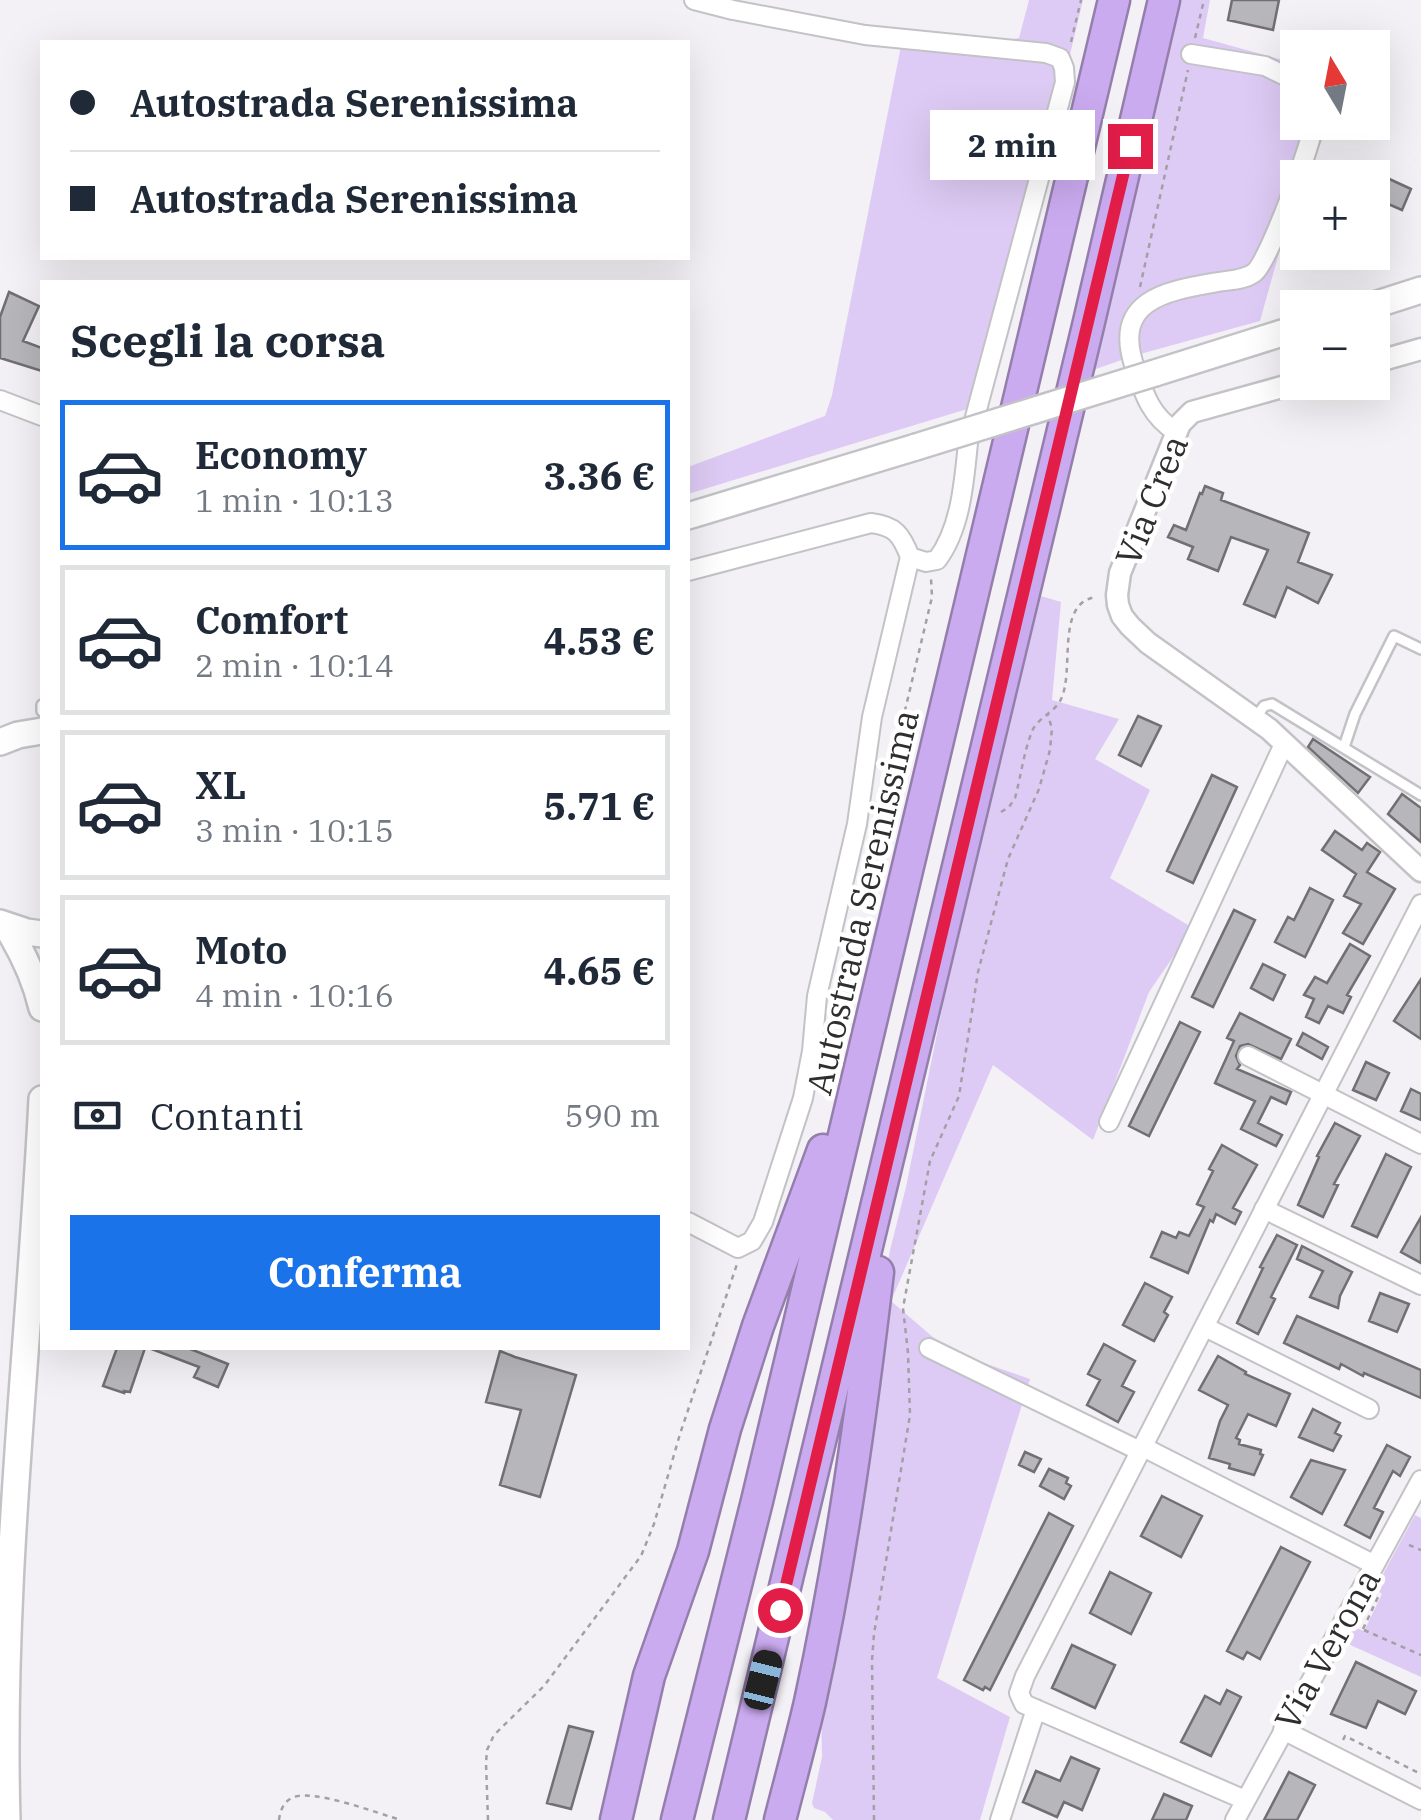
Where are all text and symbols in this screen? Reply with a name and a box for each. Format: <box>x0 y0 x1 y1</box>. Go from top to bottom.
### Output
north arrow <box>1280 30 1390 140</box>
map controls <box>1280 30 1390 400</box>
text: Autostrada Serenissima <box>130 78 578 127</box>
callout: 2 min <box>930 111 1095 181</box>
text: 2 min <box>968 124 1057 166</box>
route end <box>1108 124 1153 169</box>
button: + <box>1280 160 1390 270</box>
text: Autostrada Serenissima <box>130 174 578 223</box>
button: − <box>1280 290 1390 400</box>
text: Scegli la corsa <box>70 311 386 369</box>
street label: Via Crea <box>1104 428 1198 572</box>
icon: car <box>75 430 165 520</box>
text: Economy <box>195 430 367 479</box>
text: 3.36 € <box>543 451 655 500</box>
text: 1 min · 10:13 <box>195 479 394 521</box>
icon: car <box>75 595 165 685</box>
text: Comfort <box>195 595 348 644</box>
text: 4.53 € <box>543 616 655 665</box>
text: 2 min · 10:14 <box>195 644 394 686</box>
street label: Autostrada Serenissima <box>795 705 929 1099</box>
icon: car <box>75 760 165 850</box>
text: XL <box>195 760 246 809</box>
text: 5.71 € <box>543 781 655 830</box>
text: 3 min · 10:15 <box>195 809 394 851</box>
icon: car <box>75 925 165 1015</box>
text: Moto <box>195 925 287 974</box>
text: 4.65 € <box>543 946 655 995</box>
text: 4 min · 10:16 <box>195 974 394 1016</box>
icon: cash <box>70 1088 125 1143</box>
text: Contanti <box>150 1091 304 1140</box>
text: 590 m <box>564 1094 660 1136</box>
button: Conferma <box>70 1215 660 1330</box>
street label: Via Verona <box>1264 1560 1390 1738</box>
route start <box>758 1588 803 1633</box>
car <box>741 1647 785 1713</box>

